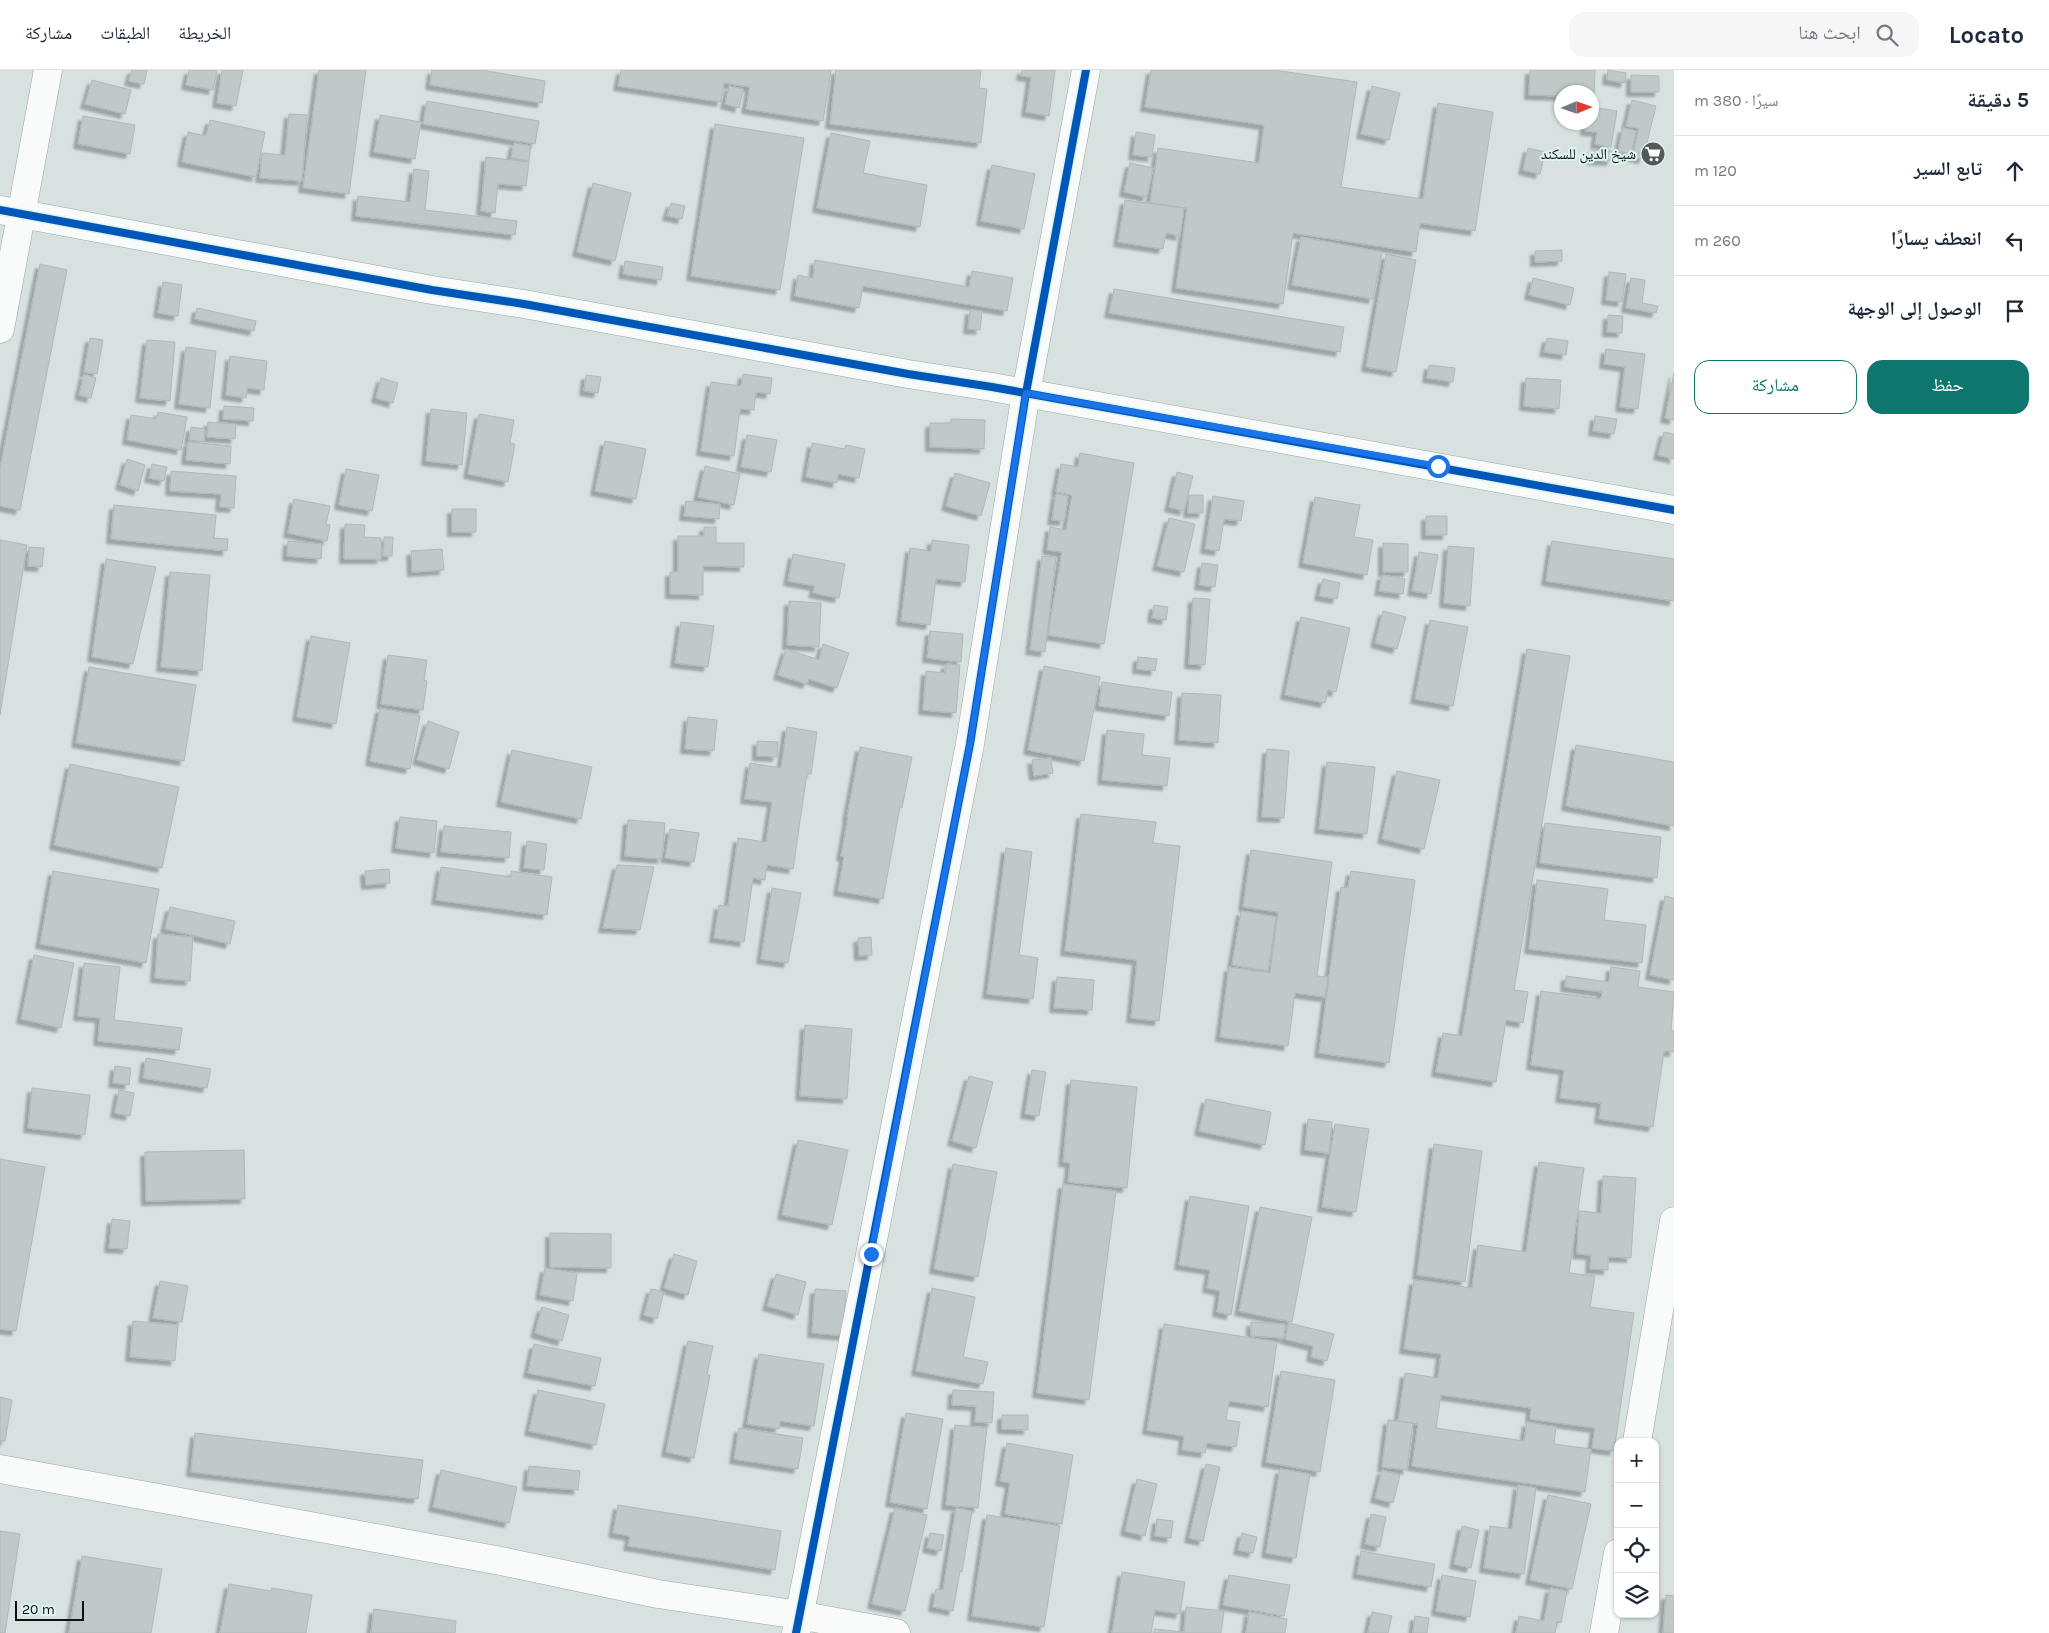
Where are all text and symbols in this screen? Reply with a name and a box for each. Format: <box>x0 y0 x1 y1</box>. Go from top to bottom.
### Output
search box <box>1569 12 1919 57</box>
icon: search <box>1873 21 1901 49</box>
text: Locato <box>1949 21 2024 49</box>
text: مشاركة <box>25 22 72 44</box>
text: الطبقات <box>100 22 150 44</box>
text: الخريطة <box>178 22 231 44</box>
text: ابحث هنا <box>1798 22 1861 44</box>
north arrow <box>1554 85 1599 130</box>
text: 5 دقيقة <box>1967 88 2029 112</box>
text: سيرًا · 380 m <box>1694 91 1779 110</box>
supermarket icon: شيخ الدين للسكند <box>1640 141 1666 167</box>
place label: شيخ الدين للسكند <box>1541 145 1636 164</box>
icon: ahead <box>2001 157 2029 185</box>
text: تابع السير <box>1914 158 1982 180</box>
text: 120 m <box>1694 161 1737 180</box>
icon: left <box>2001 227 2029 255</box>
text: انعطف يسارًا <box>1891 228 1982 250</box>
text: 260 m <box>1694 231 1741 250</box>
icon: arrive <box>2001 297 2029 325</box>
text: الوصول إلى الوجهة <box>1847 298 1982 320</box>
button: مشاركة <box>1694 360 1857 414</box>
button: حفظ <box>1867 360 2029 414</box>
route start <box>1427 455 1450 478</box>
route end <box>860 1243 883 1266</box>
map controls <box>1614 1438 1659 1618</box>
button: + <box>1614 1438 1659 1483</box>
button: − <box>1614 1483 1659 1528</box>
button: locate <box>1614 1528 1659 1573</box>
button: layers <box>1614 1573 1659 1618</box>
scale bar <box>15 1598 84 1621</box>
text: 20 m <box>22 1601 55 1618</box>

